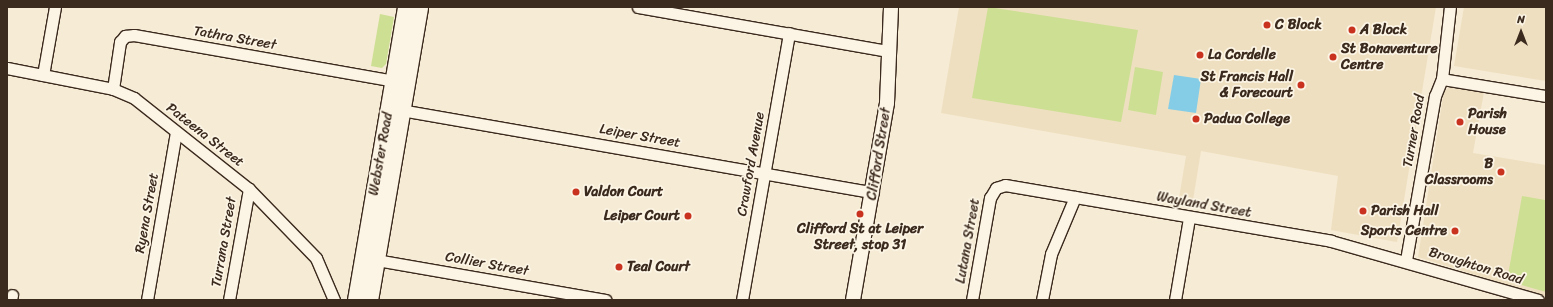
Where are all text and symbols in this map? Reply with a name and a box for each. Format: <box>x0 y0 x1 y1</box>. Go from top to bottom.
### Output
text: N <box>1517 10 1525 29</box>
north arrow <box>1501 12 1541 52</box>
place label: C Block <box>1275 17 1322 33</box>
marker: C Block <box>1262 20 1272 30</box>
street label: Tathra Street <box>192 22 278 54</box>
place label: A Block <box>1360 22 1407 38</box>
marker: A Block <box>1347 25 1357 35</box>
place label: St Bonaventure Centre <box>1341 41 1437 74</box>
place label: La Cordelle <box>1208 47 1276 63</box>
marker: La Cordelle <box>1195 50 1205 60</box>
marker: St Bonaventure Centre <box>1328 52 1338 62</box>
place label: St Francis Hall & Forecourt <box>1201 69 1293 102</box>
marker: St Francis Hall & Forecourt <box>1296 80 1306 90</box>
street label: Turner Road <box>1399 93 1429 169</box>
street label: Pateena Street <box>163 99 247 171</box>
street label: Clifford Street <box>863 106 895 202</box>
place label: Parish House <box>1468 106 1507 138</box>
street label: Crawford Avenue <box>734 110 768 218</box>
street label: Webster Road <box>365 111 397 197</box>
place label: Padua College <box>1204 111 1290 127</box>
marker: Padua College <box>1191 114 1201 124</box>
marker: Parish House <box>1455 117 1465 127</box>
street label: Leiper Street <box>598 121 682 151</box>
place label: B Classrooms <box>1425 156 1493 188</box>
marker: B Classrooms <box>1496 167 1506 177</box>
street label: Ryena Street <box>132 171 162 255</box>
place label: Valdon Court <box>584 184 663 200</box>
marker: Valdon Court <box>571 187 581 197</box>
street label: Wayland Street <box>1156 188 1252 222</box>
street label: Turrana Street <box>208 195 240 289</box>
street label: Lutana Street <box>952 197 984 285</box>
place label: Parish Hall <box>1371 203 1438 219</box>
marker: Parish Hall <box>1358 206 1368 216</box>
place label: Leiper Court <box>604 208 680 224</box>
marker: Clifford St at Leiper Street, stop 31 <box>855 209 865 219</box>
marker: Leiper Court <box>683 211 693 221</box>
place label: Clifford St at Leiper Street, stop 31 <box>797 221 923 254</box>
place label: Sports Centre <box>1360 223 1447 239</box>
marker: Sports Centre <box>1450 226 1460 236</box>
street label: Broughton Road <box>1427 244 1525 288</box>
street label: Collier Street <box>444 248 530 280</box>
place label: Teal Court <box>627 259 691 275</box>
marker: Teal Court <box>614 262 624 272</box>

